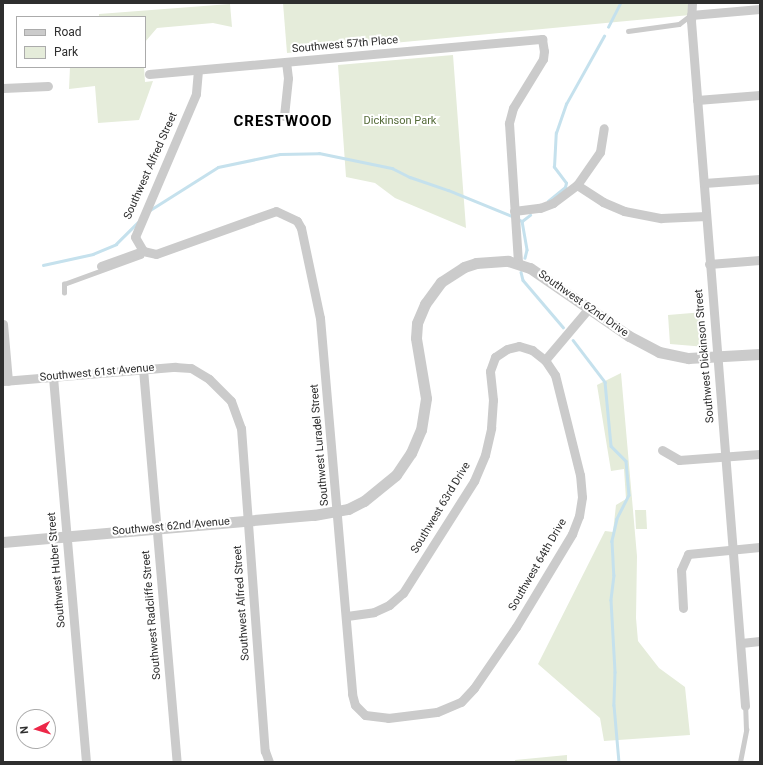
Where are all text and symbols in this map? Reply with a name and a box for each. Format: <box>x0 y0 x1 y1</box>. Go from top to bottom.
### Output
legend <box>16 16 146 68</box>
text: Road <box>54 25 82 39</box>
street label: Southwest 57th Place <box>291 34 399 56</box>
text: Park <box>54 45 78 59</box>
street label: Southwest Alfred Street <box>121 110 181 222</box>
district label: CRESTWOOD <box>233 113 333 131</box>
park label: Dickinson Park <box>364 114 436 128</box>
street label: Southwest 62nd Drive <box>536 268 630 340</box>
street label: Southwest Dickinson Street <box>693 288 717 424</box>
street label: Southwest 61st Avenue <box>39 361 155 385</box>
street label: Southwest Luradel Street <box>308 383 332 507</box>
street label: Southwest 63rd Drive <box>408 460 474 556</box>
street label: Southwest Huber Street <box>45 512 69 628</box>
street label: Southwest 62nd Avenue <box>112 515 230 539</box>
street label: Southwest 64th Drive <box>506 517 570 613</box>
street label: Southwest Alfred Street <box>231 545 253 661</box>
street label: Southwest Radcliffe Street <box>140 550 164 680</box>
north arrow <box>16 709 56 749</box>
text: N <box>18 726 31 734</box>

